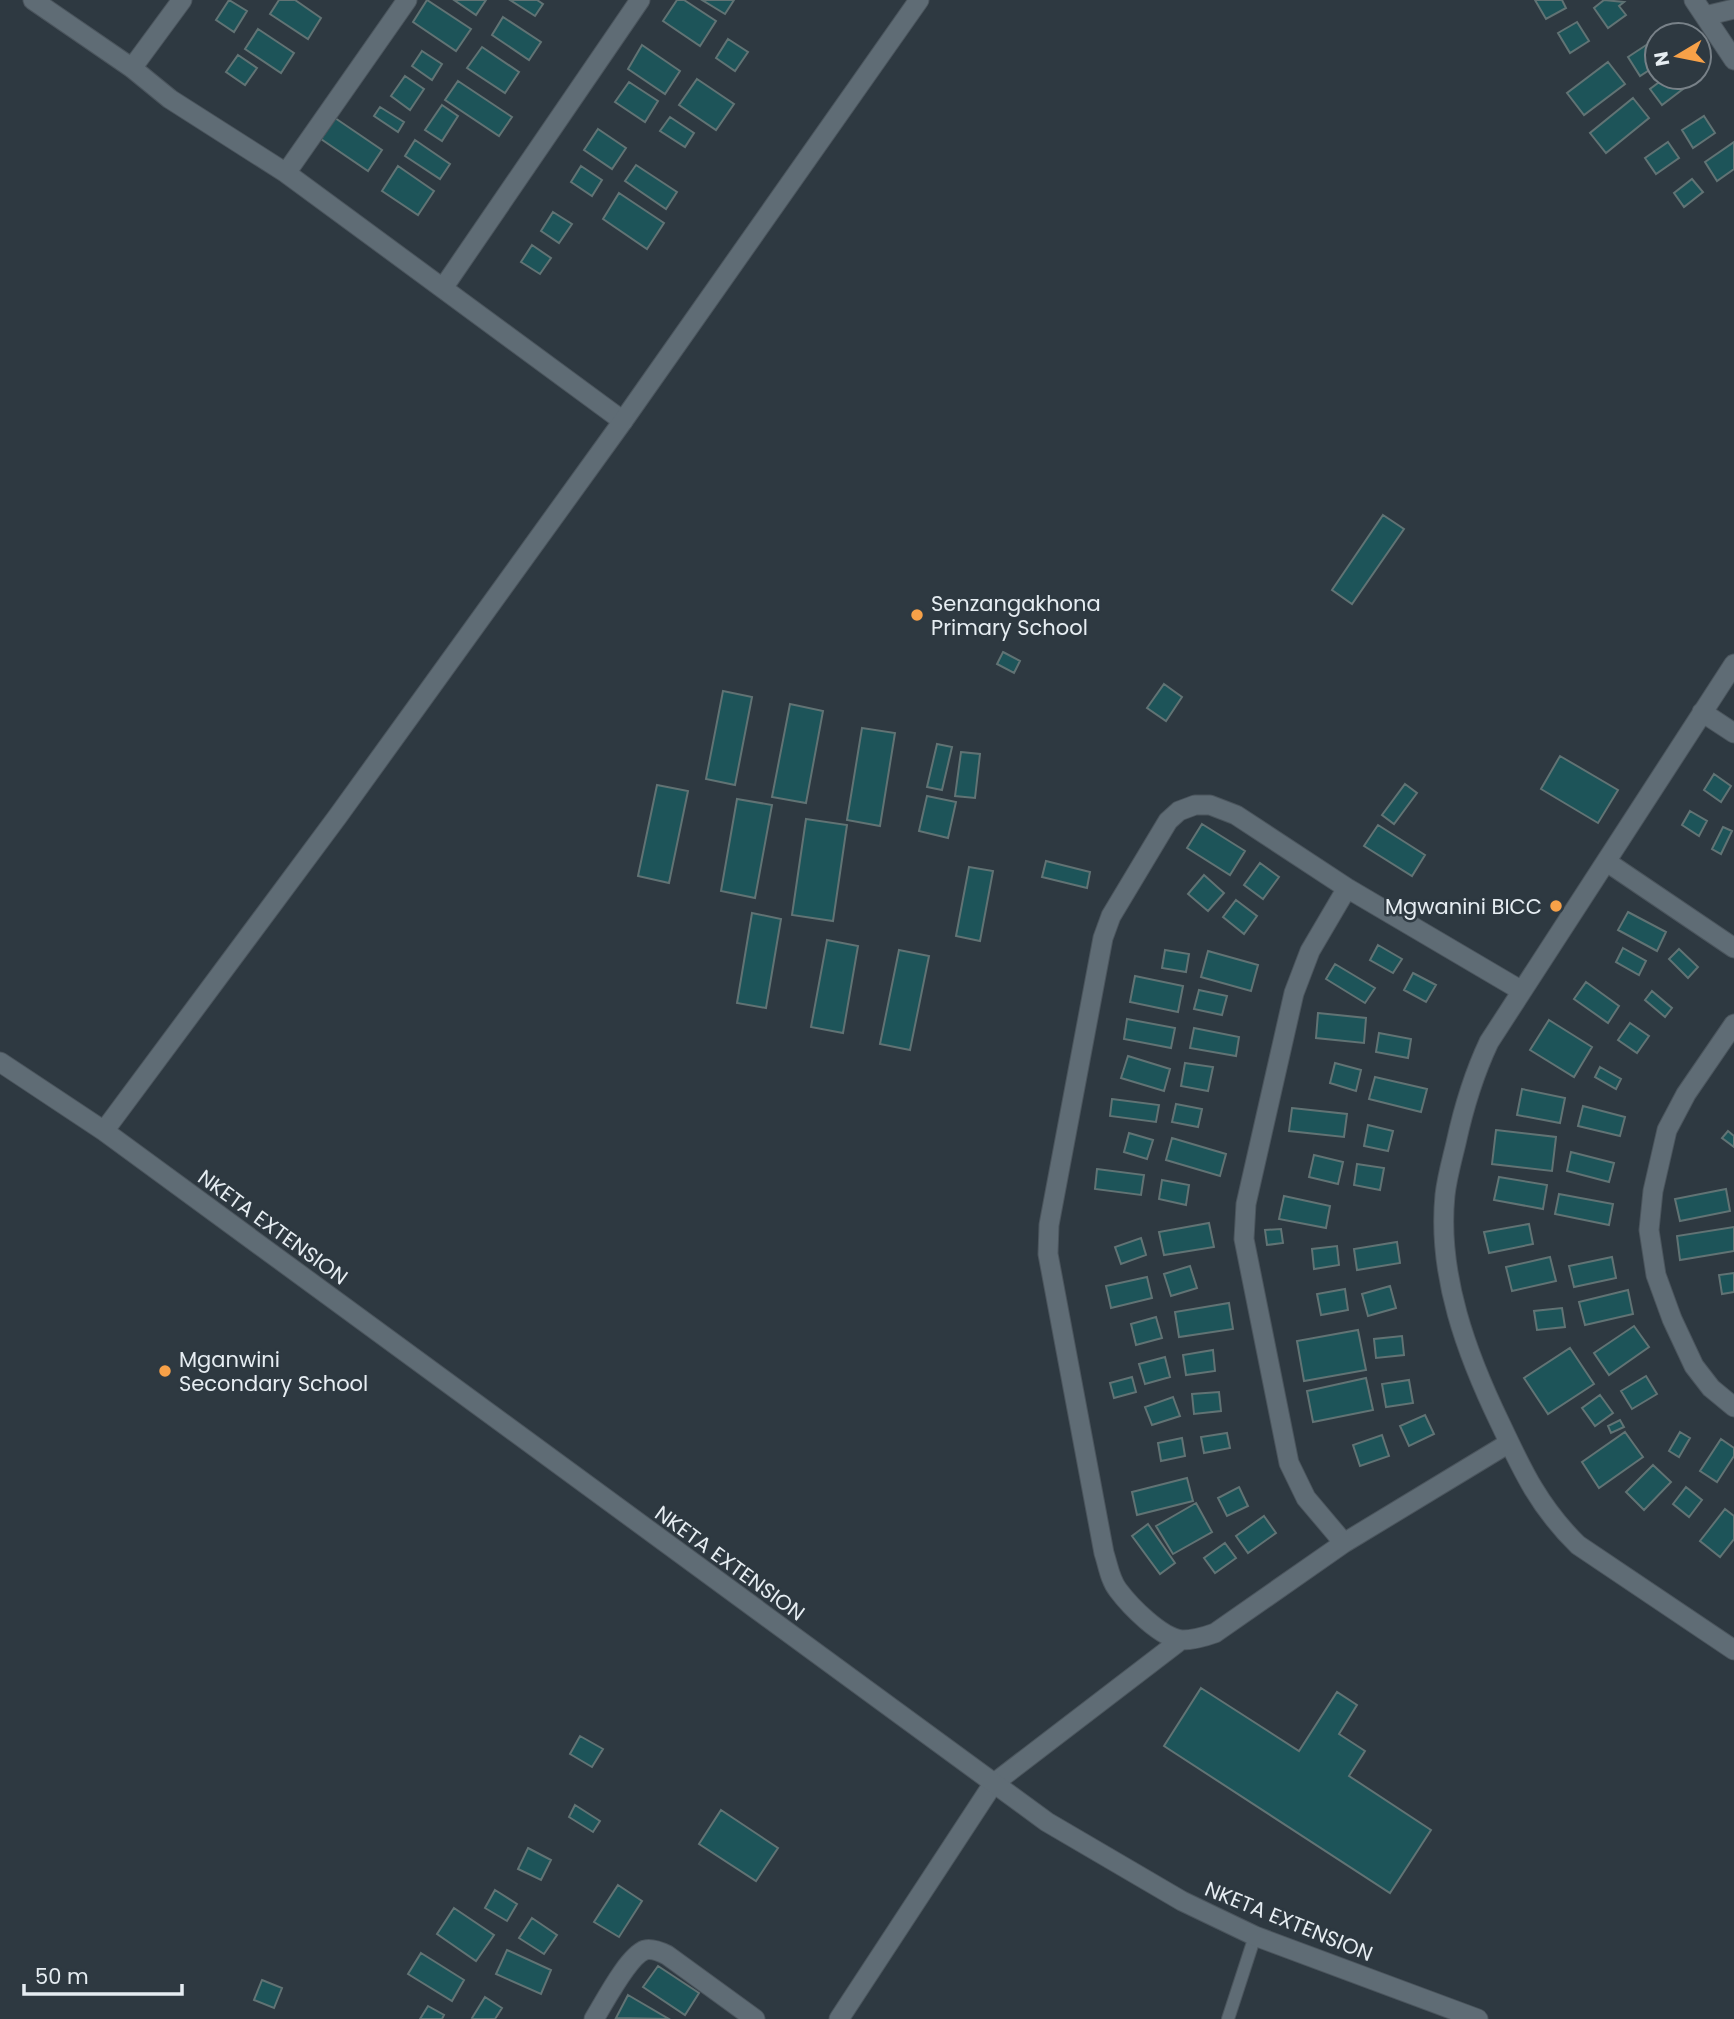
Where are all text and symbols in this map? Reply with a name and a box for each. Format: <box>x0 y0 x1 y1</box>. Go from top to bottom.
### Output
north arrow <box>1643 21 1713 91</box>
text: N <box>1647 49 1676 68</box>
place label: Senzangakhona Primary School <box>931 589 1101 642</box>
marker: Senzangakhona Primary School <box>909 607 925 623</box>
place label: Mgwanini BICC <box>1385 892 1542 921</box>
marker: Mgwanini BICC <box>1548 898 1564 914</box>
street label: NKETA EXTENSION <box>192 1163 354 1291</box>
place label: Mganwini Secondary School <box>179 1345 368 1398</box>
marker: Mganwini Secondary School <box>157 1363 173 1379</box>
street label: NKETA EXTENSION <box>649 1499 811 1627</box>
street label: NKETA EXTENSION <box>1201 1874 1377 1968</box>
scale bar <box>24 1952 182 1996</box>
text: 50 m <box>35 1962 89 1991</box>

